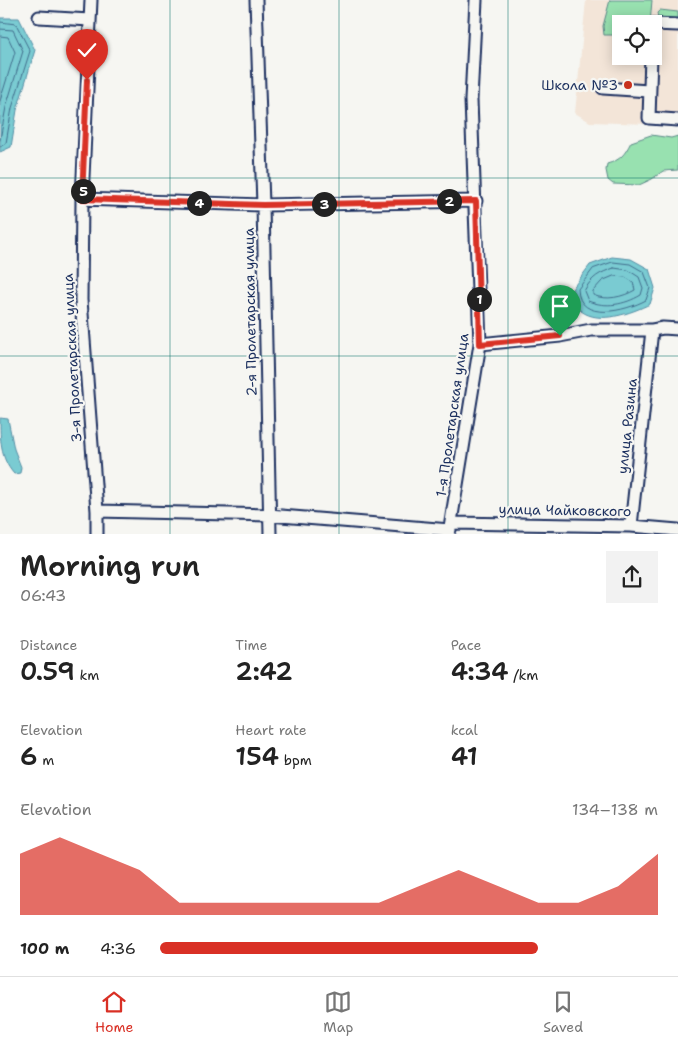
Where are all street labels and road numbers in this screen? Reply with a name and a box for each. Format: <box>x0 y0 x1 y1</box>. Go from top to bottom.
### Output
street label: 2-я Пролетарская улица <box>240 227 260 396</box>
street label: 3-я Пролетарская улица <box>59 273 85 443</box>
street label: 1-я Пролетарская улица <box>432 332 472 498</box>
street label: улица Разина <box>613 377 641 475</box>
street label: улица Чайковского <box>499 500 631 520</box>

